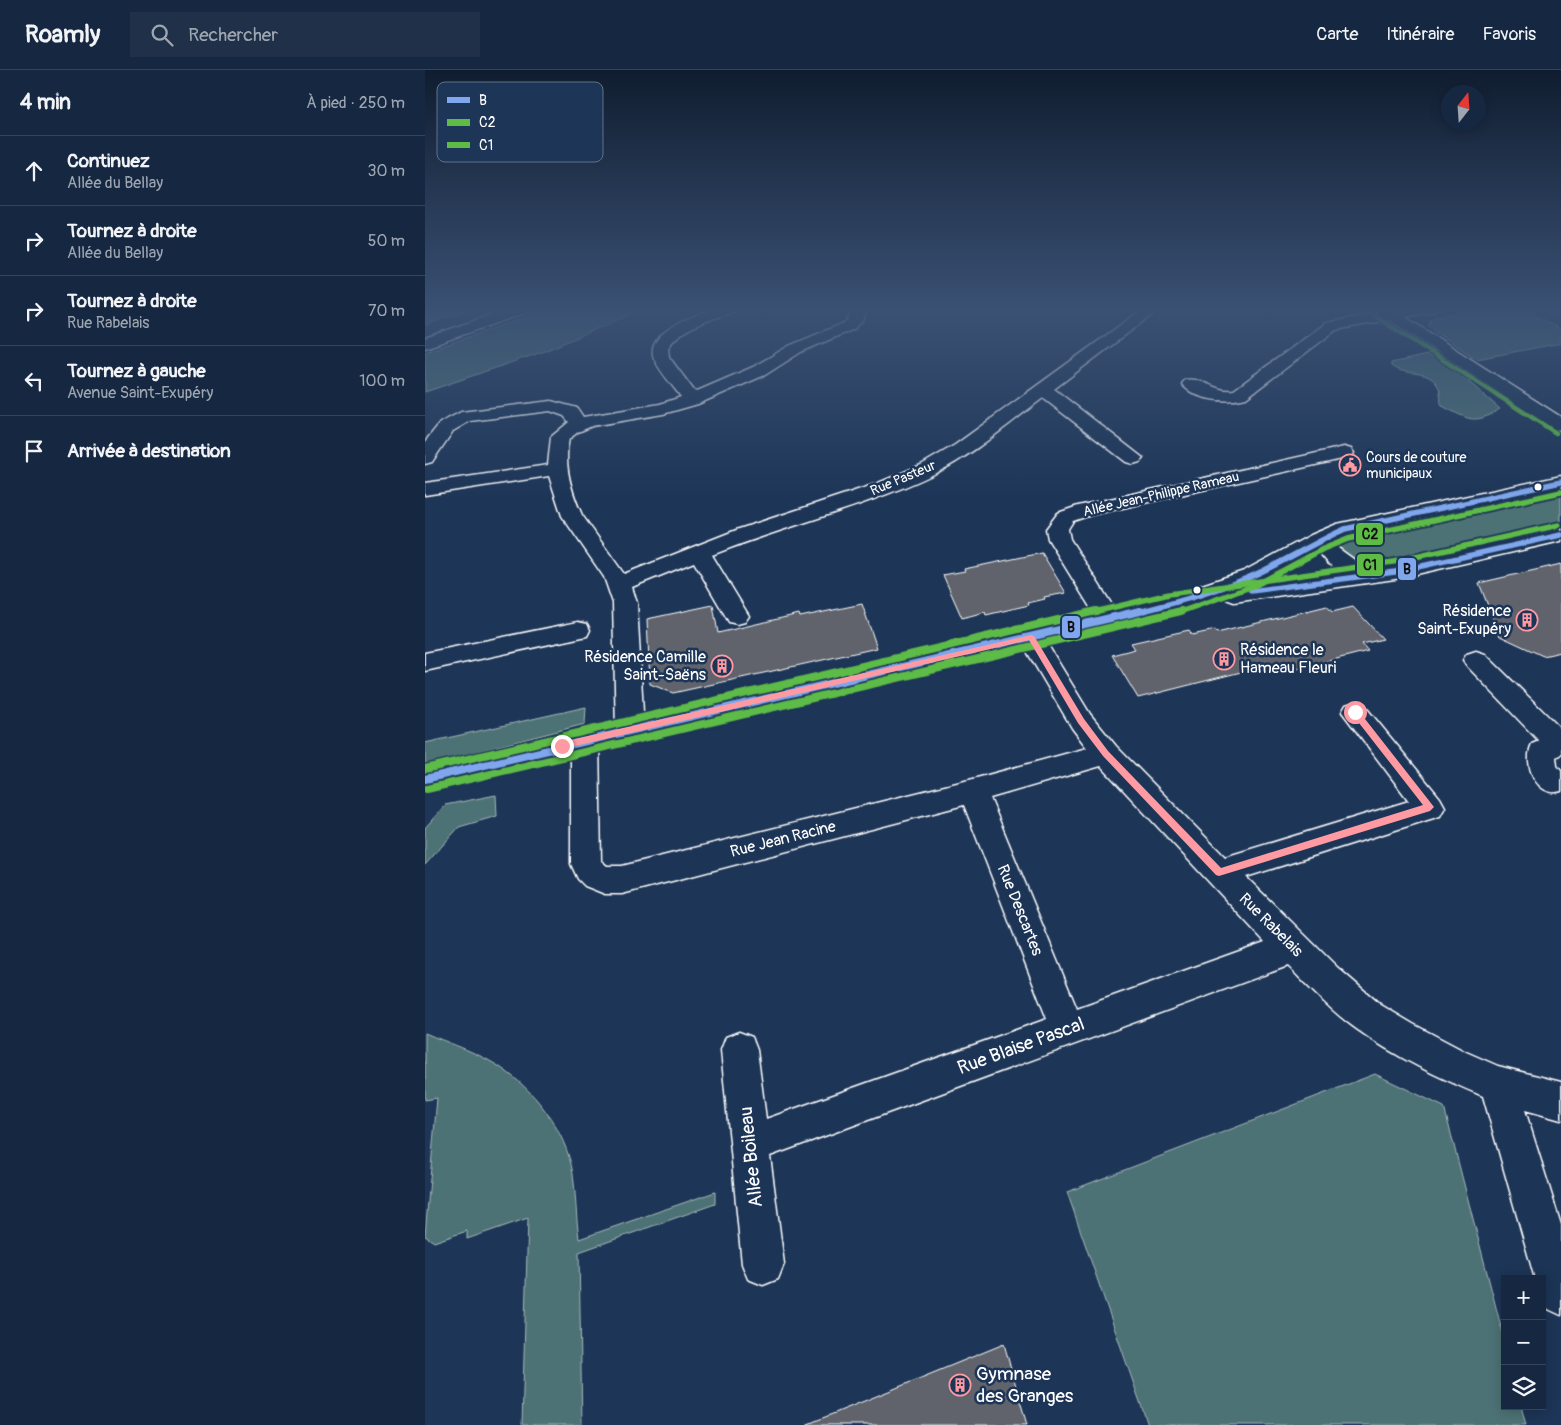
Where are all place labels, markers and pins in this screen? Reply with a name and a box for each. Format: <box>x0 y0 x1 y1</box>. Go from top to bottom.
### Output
place label: Cours de couture municipaux <box>1366 449 1467 482</box>
public building icon: Cours de couture municipaux <box>1338 453 1362 477</box>
unlabelled marker <box>1533 482 1543 492</box>
unlabelled marker <box>1192 585 1202 595</box>
place label: Résidence Saint-Exupéry <box>1417 601 1511 639</box>
building icon: Résidence Saint-Exupéry <box>1515 608 1539 632</box>
place label: Résidence le Hameau Fleuri <box>1240 640 1336 678</box>
place label: Résidence Camille Saint-Saëns <box>584 647 706 685</box>
building icon: Résidence le Hameau Fleuri <box>1212 647 1236 671</box>
building icon: Résidence Camille Saint-Saëns <box>710 654 734 678</box>
place label: Gymnase des Granges <box>976 1362 1074 1408</box>
building icon: Gymnase des Granges <box>948 1373 972 1397</box>

